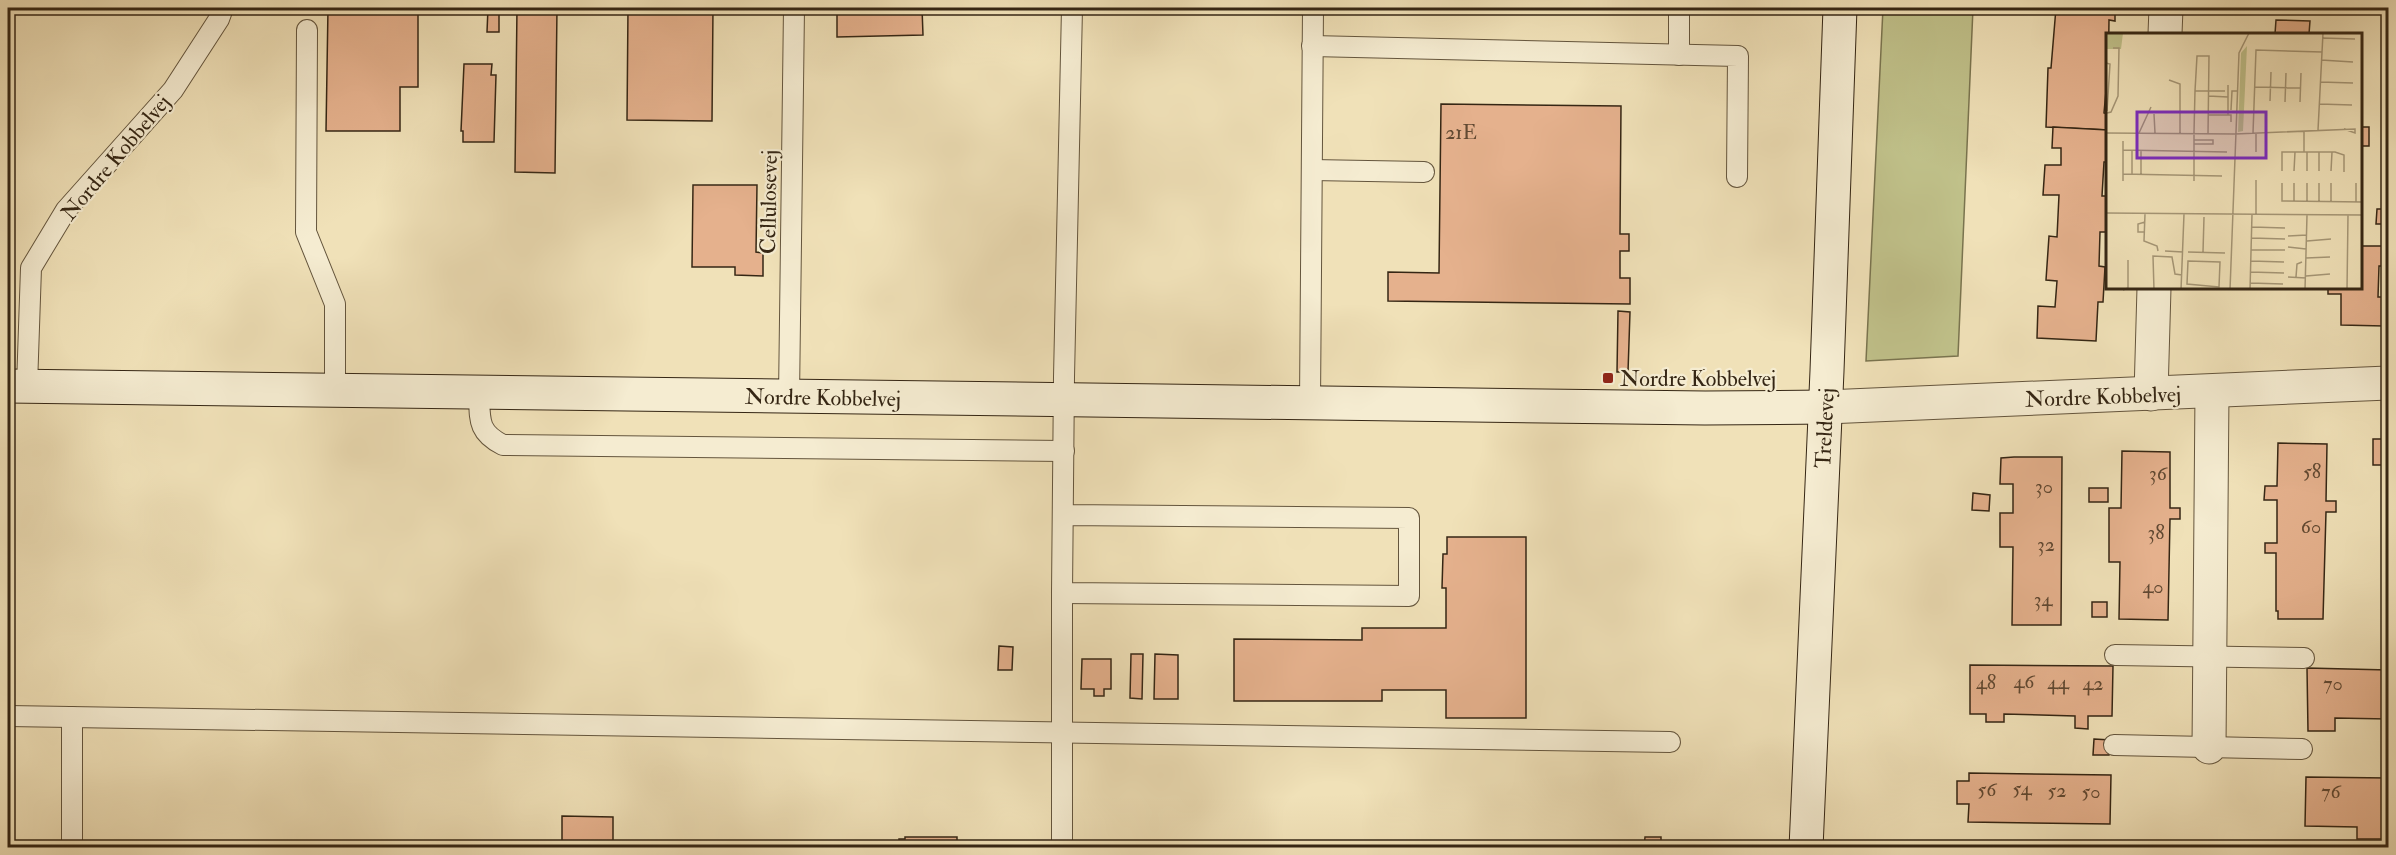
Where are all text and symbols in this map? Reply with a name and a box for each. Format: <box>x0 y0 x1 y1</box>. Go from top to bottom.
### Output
inset map <box>2106 33 2363 290</box>
street label: Nordre Kobbelvej <box>55 89 177 226</box>
house number: 21E <box>1445 120 1477 145</box>
street label: Cellulosevej <box>754 150 784 254</box>
place label: Nordre Kobbelvej <box>1620 365 1776 393</box>
marker: Nordre Kobbelvej <box>1601 371 1615 385</box>
street label: Nordre Kobbelvej <box>2025 380 2182 414</box>
street label: Nordre Kobbelvej <box>745 383 901 413</box>
street label: Treldevej <box>1809 387 1841 469</box>
house number: 58 <box>2303 459 2321 484</box>
house number: 36 <box>2149 461 2168 486</box>
house number: 30 <box>2035 474 2053 499</box>
house number: 60 <box>2301 514 2321 539</box>
house number: 38 <box>2147 520 2165 545</box>
house number: 32 <box>2037 532 2055 557</box>
house number: 40 <box>2142 574 2164 599</box>
house number: 34 <box>2034 587 2053 612</box>
house number: 46 <box>2014 669 2035 694</box>
house number: 48 <box>1976 670 1996 695</box>
house number: 44 <box>2047 670 2070 695</box>
house number: 42 <box>2083 671 2103 696</box>
house number: 70 <box>2323 671 2343 696</box>
house number: 54 <box>2012 776 2033 801</box>
house number: 56 <box>1978 777 1997 802</box>
house number: 52 <box>2048 778 2066 803</box>
house number: 50 <box>2082 779 2100 804</box>
house number: 76 <box>2321 779 2342 804</box>

